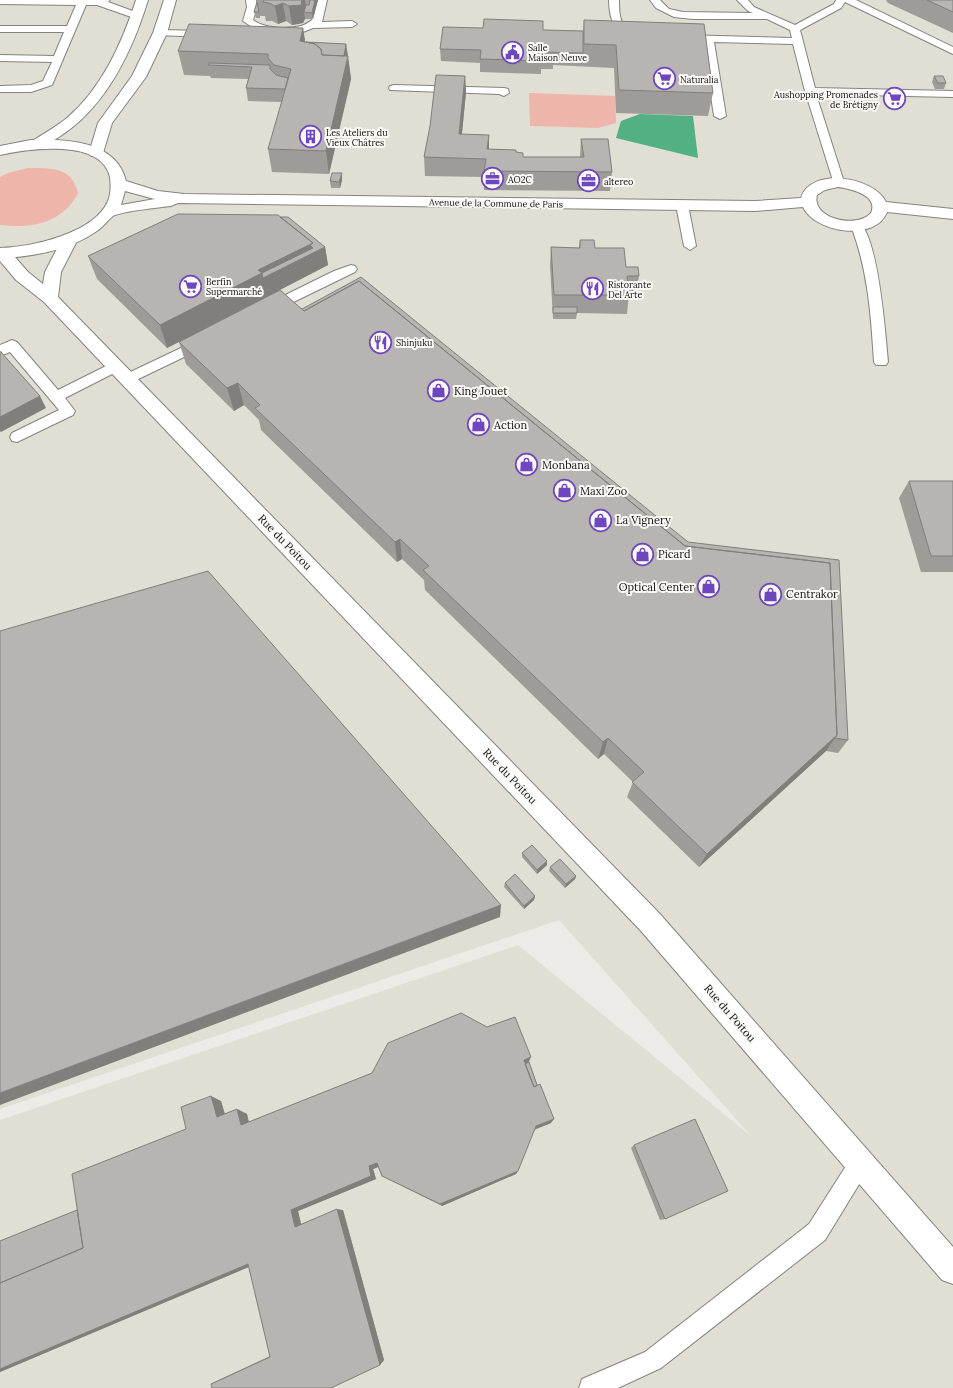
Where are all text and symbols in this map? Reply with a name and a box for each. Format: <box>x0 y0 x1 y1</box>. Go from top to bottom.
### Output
public building icon: Salle Maison Neuve <box>499 39 525 65</box>
place label: Salle Maison Neuve <box>528 42 587 63</box>
supermarket icon: Naturalia <box>652 66 678 92</box>
place label: Naturalia <box>680 74 719 85</box>
supermarket icon: Aushopping Promenades de Brétigny <box>881 86 907 112</box>
place label: Aushopping Promenades de Brétigny <box>773 89 878 110</box>
building icon: Les Ateliers du Vieux Châtres <box>297 124 323 150</box>
place label: Les Ateliers du Vieux Châtres <box>325 127 388 148</box>
office icon: AO2C <box>479 166 505 192</box>
office icon: altereo <box>575 168 601 194</box>
place label: AO2C <box>507 174 533 185</box>
place label: altereo <box>604 176 633 187</box>
street label: Avenue de la Commune de Paris <box>428 196 563 210</box>
supermarket icon: Berfin Supermarché <box>177 273 203 299</box>
place label: Berfin Supermarché <box>206 276 262 297</box>
restaurant icon: Ristorante Del Arte <box>580 276 606 302</box>
place label: Ristorante Del Arte <box>608 279 651 300</box>
restaurant icon: Shinjuku <box>367 329 393 355</box>
place label: Shinjuku <box>396 337 433 348</box>
shop icon: King Jouet <box>426 378 452 404</box>
place label: King Jouet <box>454 384 508 398</box>
shop icon: Action <box>466 412 492 438</box>
place label: Action <box>493 418 527 432</box>
shop icon: Monbana <box>514 452 540 478</box>
place label: Monbana <box>542 458 590 472</box>
shop icon: Maxi Zoo <box>552 478 578 504</box>
place label: Maxi Zoo <box>580 484 627 498</box>
shop icon: La Vignery <box>588 507 614 533</box>
street label: Rue du Poitou <box>255 511 315 573</box>
place label: La Vignery <box>616 513 671 527</box>
shop icon: Picard <box>629 541 655 567</box>
place label: Picard <box>658 547 691 561</box>
shop icon: Optical Center <box>696 574 722 600</box>
place label: Optical Center <box>619 580 694 594</box>
shop icon: Centrakor <box>758 581 784 607</box>
place label: Centrakor <box>786 587 838 601</box>
street label: Rue du Poitou <box>480 745 540 807</box>
street label: Rue du Poitou <box>701 981 759 1045</box>

